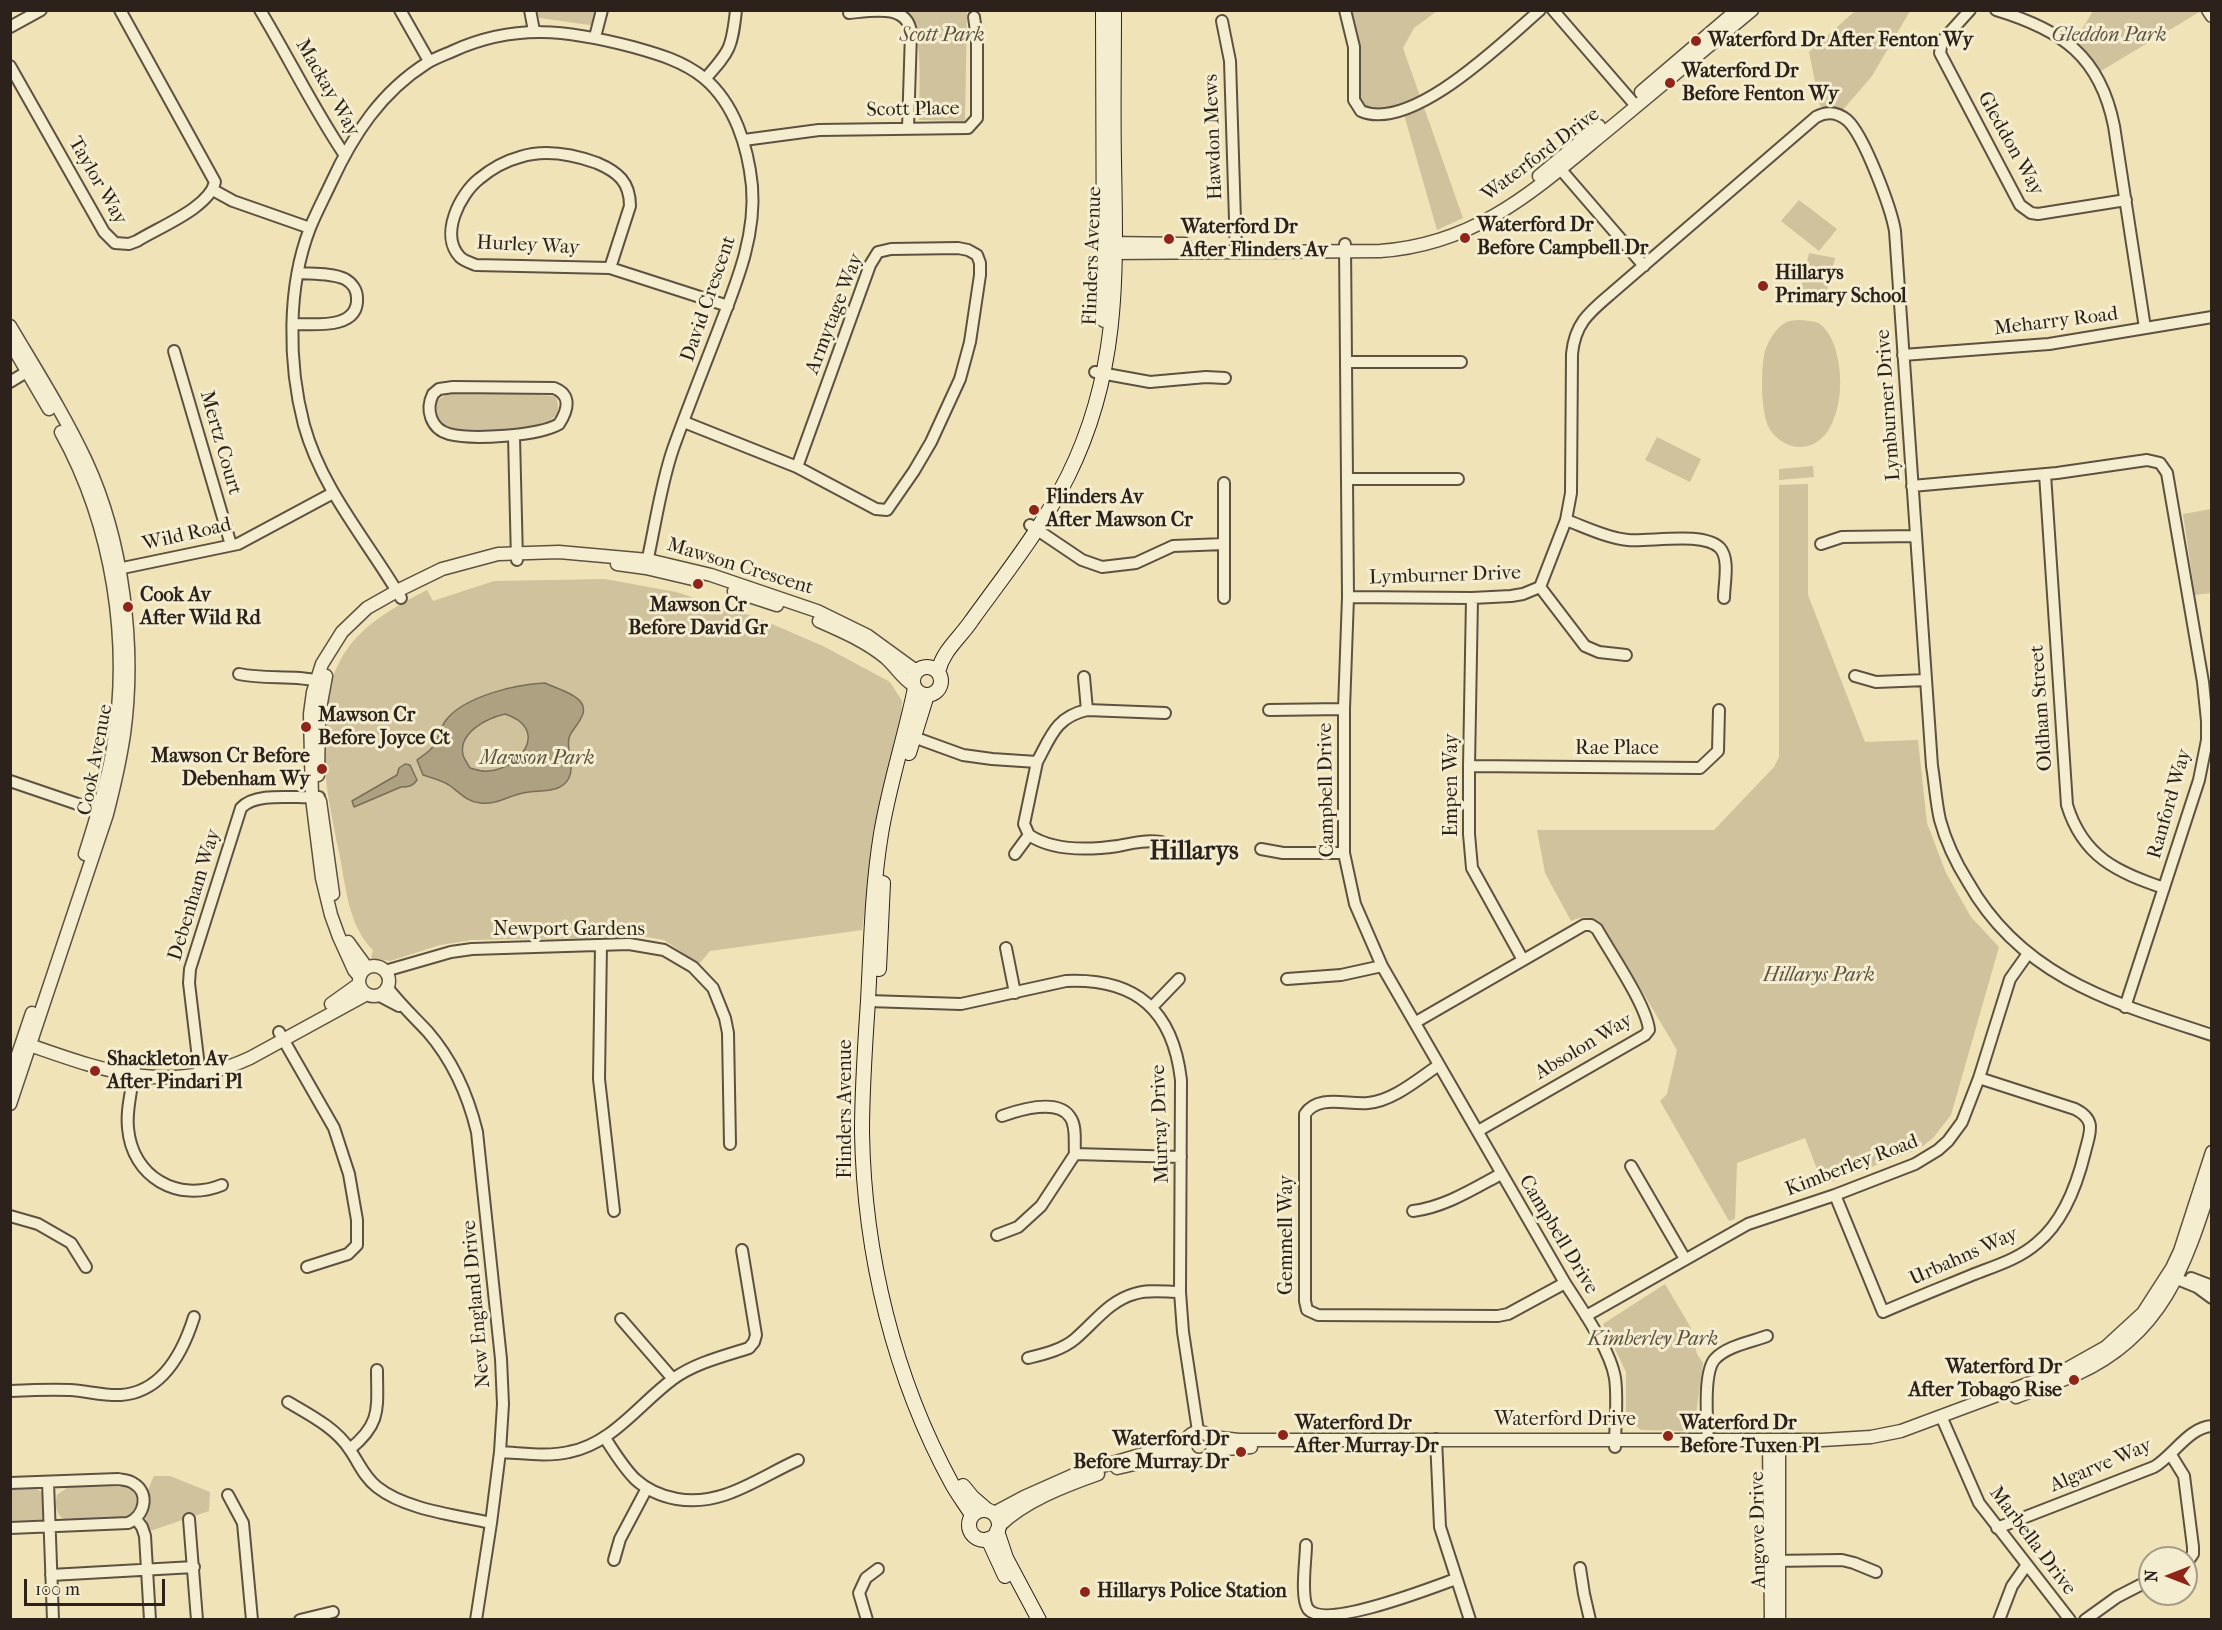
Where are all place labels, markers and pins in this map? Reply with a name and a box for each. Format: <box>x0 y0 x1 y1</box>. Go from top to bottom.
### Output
place label: Waterford Dr After Fenton Wy <box>1708 29 1973 53</box>
marker: Waterford Dr After Fenton Wy <box>1689 34 1703 48</box>
place label: Waterford Dr Before Fenton Wy <box>1682 60 1839 107</box>
marker: Waterford Dr Before Fenton Wy <box>1663 76 1677 90</box>
place label: Waterford Dr Before Campbell Dr <box>1477 214 1648 261</box>
place label: Waterford Dr After Flinders Av <box>1181 216 1328 263</box>
marker: Waterford Dr Before Campbell Dr <box>1458 231 1472 245</box>
marker: Waterford Dr After Flinders Av <box>1162 232 1176 246</box>
place label: Hillarys Primary School <box>1775 262 1907 309</box>
marker: Hillarys Primary School <box>1756 279 1770 293</box>
place label: Flinders Av After Mawson Cr <box>1046 486 1193 533</box>
marker: Flinders Av After Mawson Cr <box>1027 503 1041 517</box>
marker: Mawson Cr Before David Gr <box>691 577 705 591</box>
place label: Cook Av After Wild Rd <box>140 584 261 631</box>
place label: Mawson Cr Before David Gr <box>628 594 768 641</box>
marker: Cook Av After Wild Rd <box>121 600 135 614</box>
place label: Mawson Cr Before Joyce Ct <box>318 704 450 751</box>
marker: Mawson Cr Before Joyce Ct <box>299 720 313 734</box>
place label: Mawson Cr Before Debenham Wy <box>151 745 310 792</box>
marker: Mawson Cr Before Debenham Wy <box>315 762 329 776</box>
place label: Shackleton Av After Pindari Pl <box>107 1048 242 1095</box>
marker: Shackleton Av After Pindari Pl <box>88 1064 102 1078</box>
place label: Waterford Dr After Tobago Rise <box>1908 1356 2062 1403</box>
marker: Waterford Dr After Tobago Rise <box>2067 1373 2081 1387</box>
place label: Waterford Dr After Murray Dr <box>1295 1412 1438 1459</box>
place label: Waterford Dr Before Tuxen Pl <box>1680 1412 1819 1459</box>
place label: Waterford Dr Before Murray Dr <box>1073 1428 1229 1475</box>
marker: Waterford Dr After Murray Dr <box>1276 1428 1290 1442</box>
marker: Waterford Dr Before Tuxen Pl <box>1661 1429 1675 1443</box>
marker: Waterford Dr Before Murray Dr <box>1234 1445 1248 1459</box>
place label: Hillarys Police Station <box>1097 1580 1287 1604</box>
marker: Hillarys Police Station <box>1078 1585 1092 1599</box>

